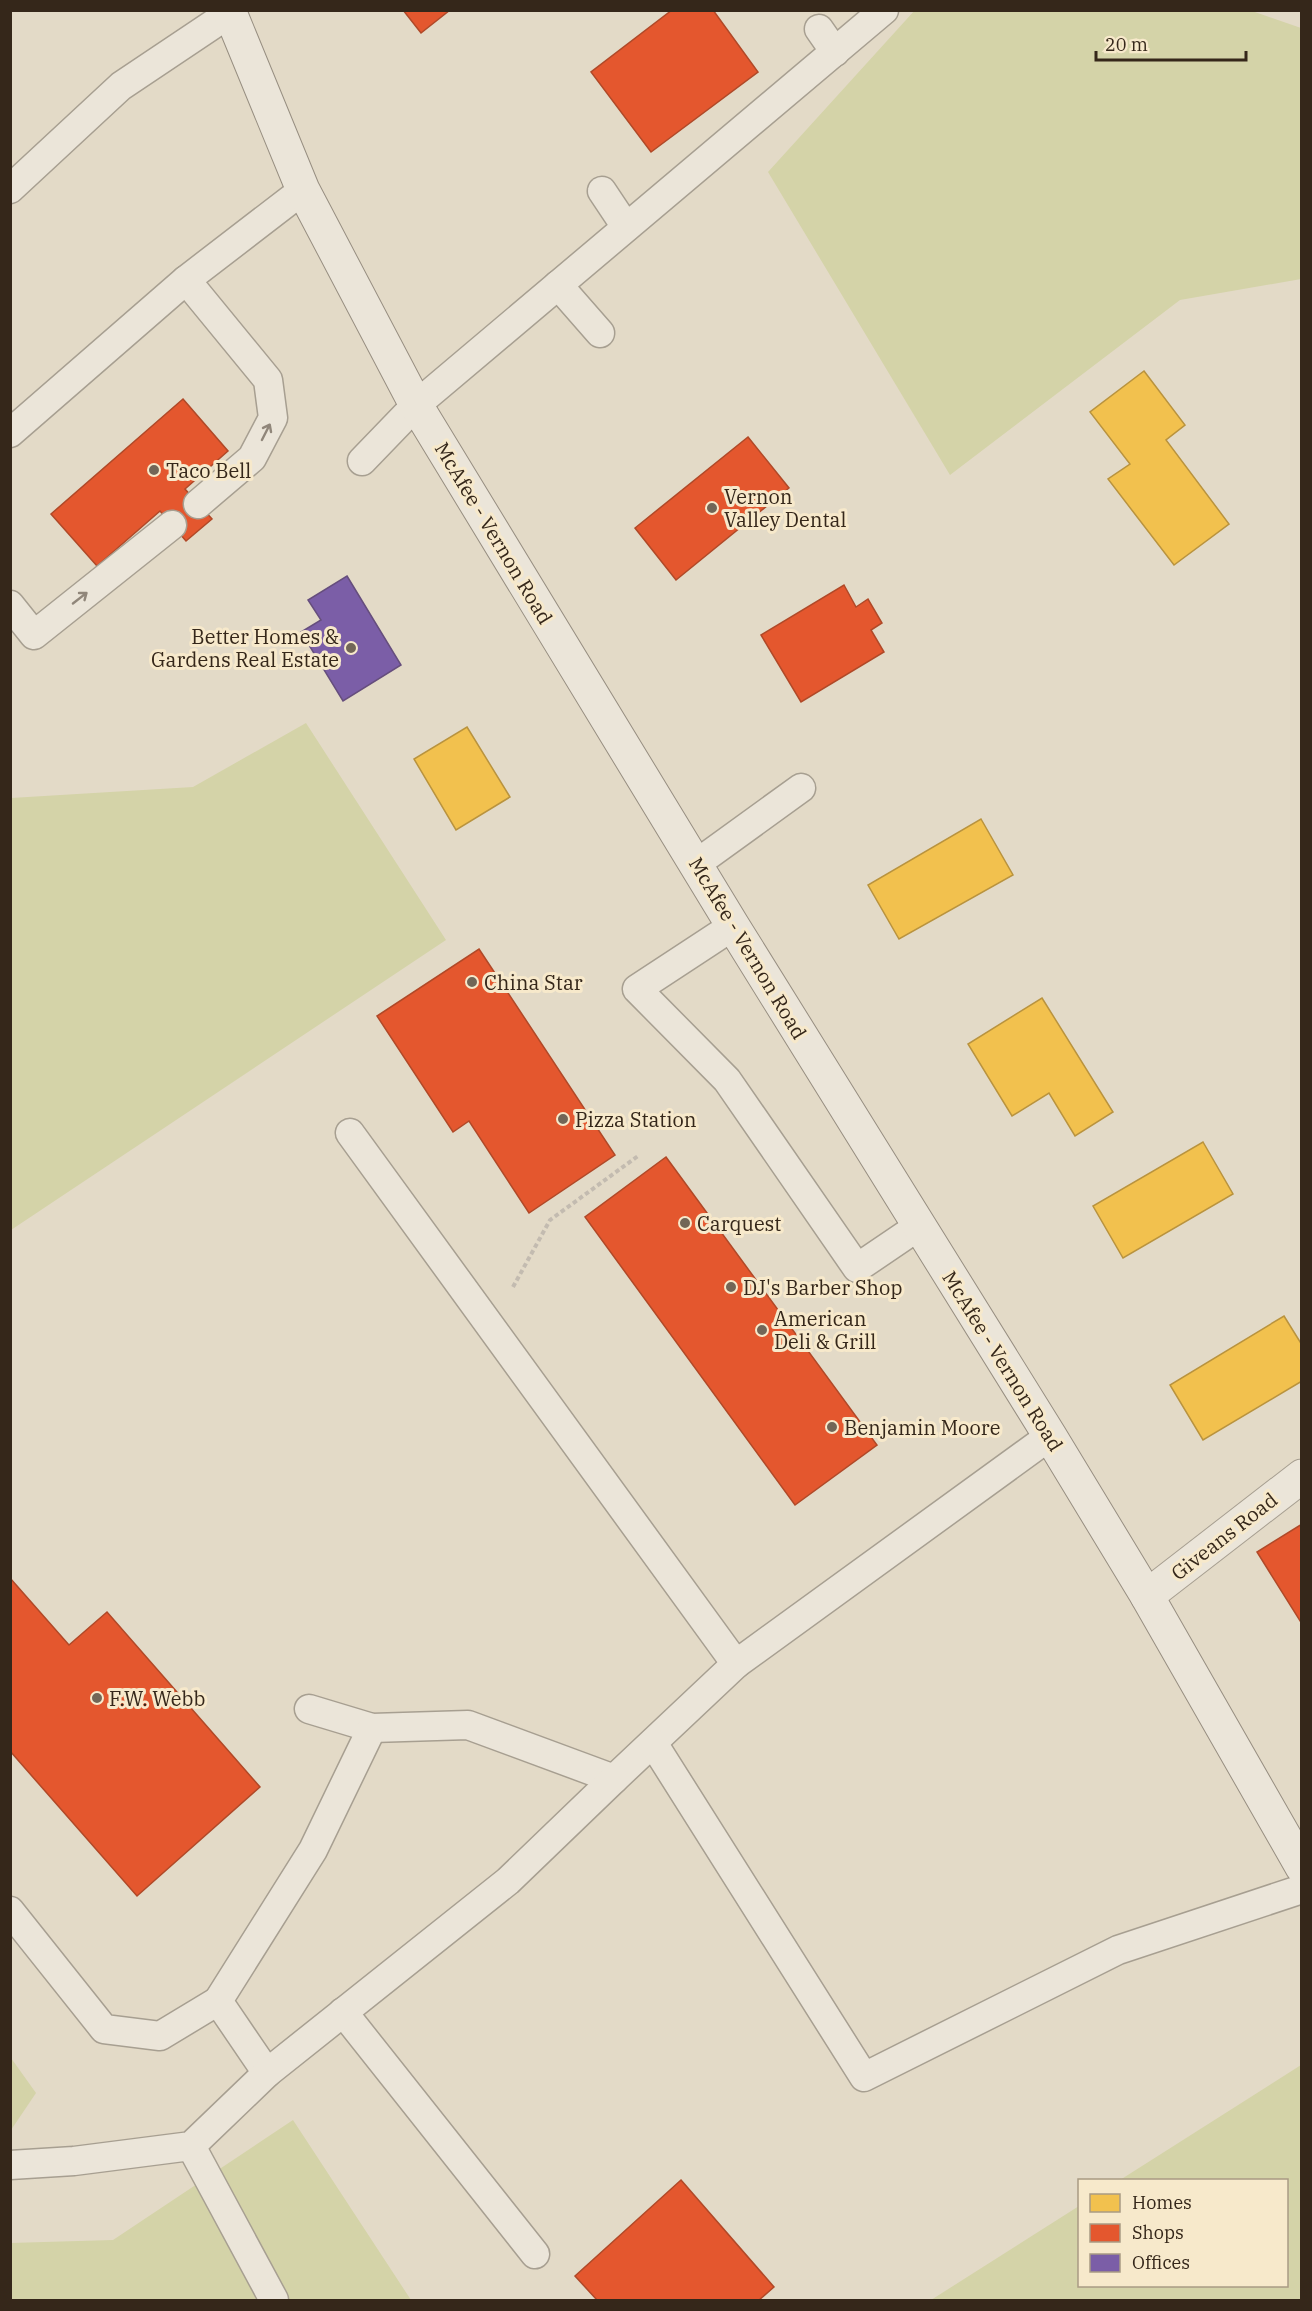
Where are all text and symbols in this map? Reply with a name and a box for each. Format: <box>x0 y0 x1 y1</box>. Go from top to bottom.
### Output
scale bar <box>1096 24 1246 62</box>
text: 20 m <box>1105 33 1148 56</box>
one-way arrow <box>261 423 272 441</box>
street label: McAfee - Vernon Road <box>429 437 559 629</box>
place label: Taco Bell <box>166 457 251 484</box>
marker: Taco Bell <box>147 463 161 477</box>
place label: Vernon Valley Dental <box>724 483 846 533</box>
marker: Vernon Valley Dental <box>705 501 719 515</box>
one-way arrow <box>72 592 88 605</box>
place label: Better Homes & Gardens Real Estate <box>151 623 339 673</box>
marker: Better Homes & Gardens Real Estate <box>344 641 358 655</box>
street label: McAfee - Vernon Road <box>683 852 813 1044</box>
place label: China Star <box>484 969 583 996</box>
marker: China Star <box>465 975 479 989</box>
place label: Pizza Station <box>575 1106 697 1133</box>
marker: Pizza Station <box>556 1112 570 1126</box>
place label: Carquest <box>697 1210 781 1237</box>
marker: Carquest <box>678 1216 692 1230</box>
street label: McAfee - Vernon Road <box>936 1266 1070 1456</box>
place label: DJ's Barber Shop <box>743 1274 903 1301</box>
marker: DJ's Barber Shop <box>724 1280 738 1294</box>
place label: American Deli & Grill <box>774 1305 876 1355</box>
marker: American Deli & Grill <box>755 1323 769 1337</box>
place label: Benjamin Moore <box>844 1414 1000 1441</box>
marker: Benjamin Moore <box>825 1420 839 1434</box>
street label: Giveans Road <box>1165 1486 1283 1586</box>
place label: F.W. Webb <box>109 1685 205 1712</box>
marker: F.W. Webb <box>90 1691 104 1705</box>
legend <box>1078 2179 1288 2287</box>
text: Homes <box>1132 2191 1192 2214</box>
text: Shops <box>1132 2221 1184 2244</box>
text: Offices <box>1132 2251 1190 2274</box>

